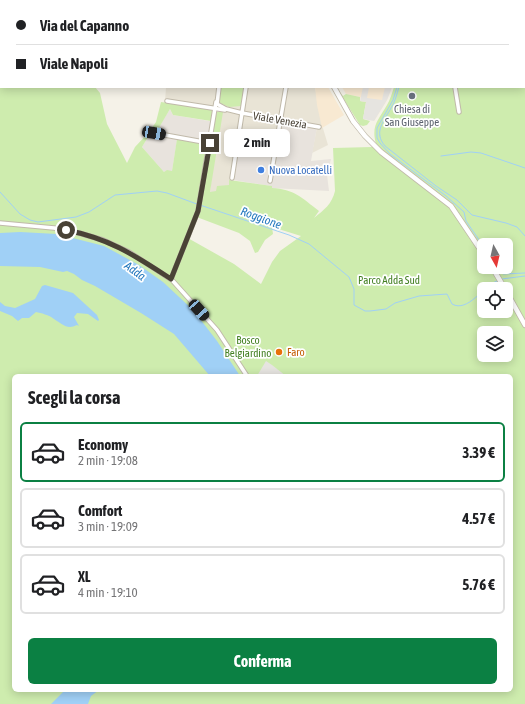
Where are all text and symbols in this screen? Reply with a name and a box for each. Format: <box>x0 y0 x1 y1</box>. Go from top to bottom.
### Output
text: Via del Capanno <box>40 17 129 34</box>
text: Viale Napoli <box>40 55 108 72</box>
marker: Chiesa di San Giuseppe <box>407 91 417 101</box>
place label: Chiesa di San Giuseppe <box>385 103 439 128</box>
street label: Viale Venezia <box>252 109 308 131</box>
car <box>141 125 167 141</box>
callout: 2 min <box>224 129 290 157</box>
route end <box>201 134 219 152</box>
text: 2 min <box>244 135 270 150</box>
place label: Nuova Locatelli <box>269 164 332 176</box>
marker: Nuova Locatelli <box>256 165 266 175</box>
water label: Roggione <box>239 204 284 232</box>
route start <box>57 221 75 239</box>
north arrow <box>477 238 513 274</box>
map controls <box>477 238 513 362</box>
water label: Adda <box>121 258 149 284</box>
park label: Parco Adda Sud <box>358 274 420 286</box>
button: locate <box>477 282 513 318</box>
car <box>187 297 211 323</box>
button: layers <box>477 326 513 362</box>
park label: Bosco Belgiardino <box>225 334 271 359</box>
place label: Faro <box>287 346 305 358</box>
marker: Faro <box>274 347 284 357</box>
text: Scegli la corsa <box>28 387 120 408</box>
icon: car <box>30 434 66 470</box>
text: Economy <box>78 436 128 453</box>
text: 3.39 € <box>462 444 495 461</box>
text: 2 min · 19:08 <box>78 453 138 468</box>
icon: car <box>30 500 66 536</box>
text: Comfort <box>78 502 122 519</box>
text: 4.57 € <box>462 510 495 527</box>
text: 3 min · 19:09 <box>78 519 138 534</box>
icon: car <box>30 566 66 602</box>
text: XL <box>78 568 91 585</box>
text: 5.76 € <box>462 576 495 593</box>
text: 4 min · 19:10 <box>78 585 138 600</box>
button: Conferma <box>28 638 497 684</box>

